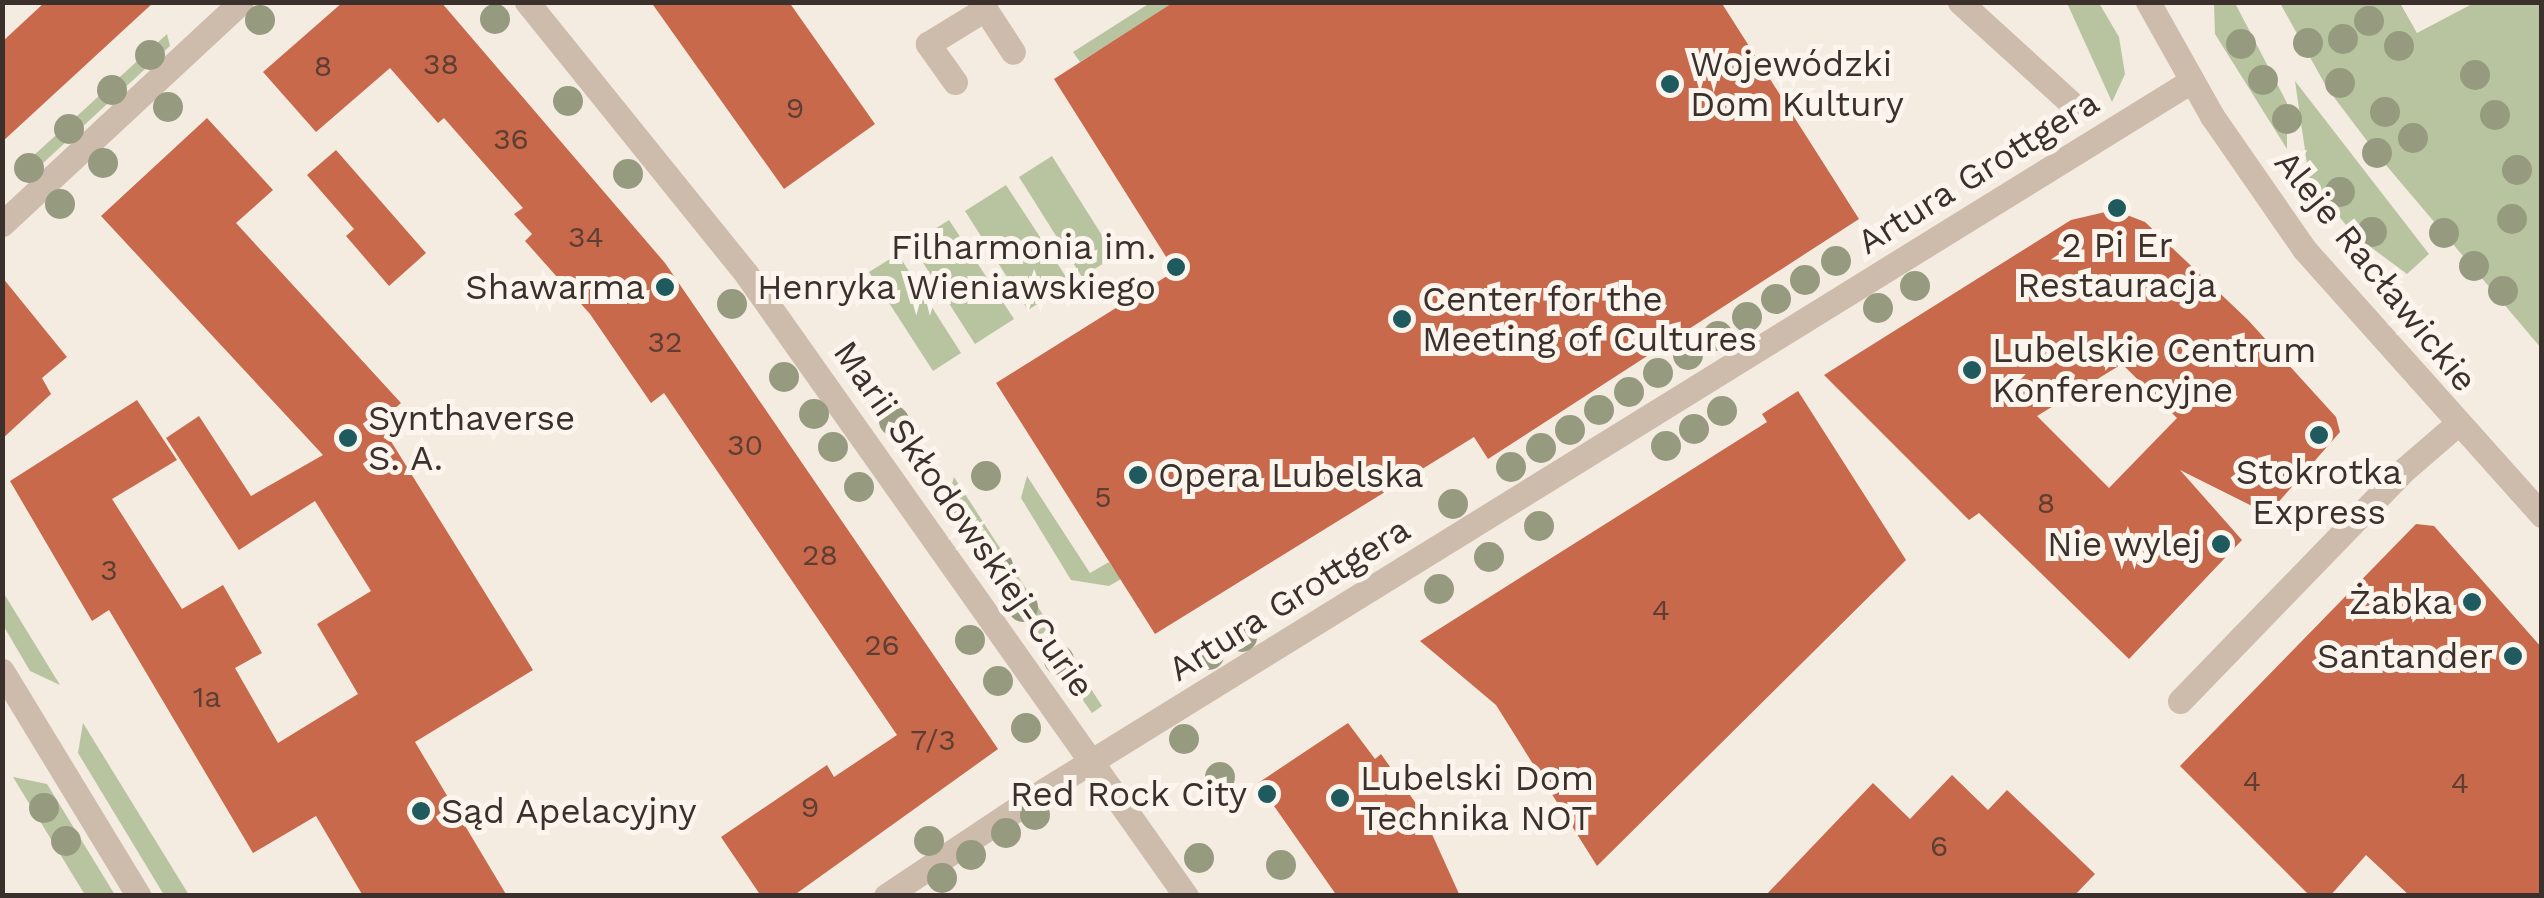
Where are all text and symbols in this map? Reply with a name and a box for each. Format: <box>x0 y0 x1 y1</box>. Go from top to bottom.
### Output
place label: Wojewódzki Dom Kultury <box>1690 43 1904 125</box>
house number: 38 <box>423 46 459 82</box>
house number: 8 <box>314 48 332 84</box>
marker: Wojewódzki Dom Kultury <box>1659 73 1681 95</box>
street label: Artura Grottgera <box>1849 81 2107 263</box>
house number: 9 <box>786 90 804 126</box>
house number: 36 <box>493 121 529 157</box>
street label: Aleje Racławickie <box>2266 142 2486 400</box>
marker: 2 Pi Er Restauracja <box>2106 197 2128 219</box>
house number: 34 <box>568 219 604 255</box>
place label: 2 Pi Er Restauracja <box>2017 224 2217 306</box>
place label: Filharmonia im. Henryka Wieniawskiego <box>755 226 1156 308</box>
marker: Filharmonia im. Henryka Wieniawskiego <box>1165 256 1187 278</box>
place label: Shawarma <box>465 266 645 308</box>
marker: Shawarma <box>654 276 676 298</box>
place label: Center for the Meeting of Cultures <box>1422 278 1758 360</box>
marker: Center for the Meeting of Cultures <box>1391 308 1413 330</box>
house number: 32 <box>648 324 682 360</box>
place label: Lubelskie Centrum Konferencyjne <box>1992 329 2316 411</box>
street label: Marii Skłodowskiej-Curie <box>825 333 1103 705</box>
marker: Lubelskie Centrum Konferencyjne <box>1961 359 1983 381</box>
place label: Synthaverse S. A. <box>368 397 575 479</box>
marker: Stokrotka Express <box>2308 424 2330 446</box>
marker: Synthaverse S. A. <box>337 427 359 449</box>
house number: 30 <box>727 427 763 463</box>
place label: Stokrotka Express <box>2236 451 2402 533</box>
place label: Opera Lubelska <box>1158 454 1424 496</box>
marker: Opera Lubelska <box>1127 464 1149 486</box>
house number: 5 <box>1094 479 1112 515</box>
house number: 8 <box>2037 485 2055 521</box>
street label: Artura Grottgera <box>1160 508 1418 690</box>
place label: Nie wylej <box>2046 523 2201 565</box>
marker: Nie wylej <box>2210 533 2232 555</box>
house number: 28 <box>802 537 838 573</box>
house number: 3 <box>100 552 118 588</box>
place label: Żabka <box>2349 581 2452 623</box>
marker: Żabka <box>2461 591 2483 613</box>
house number: 4 <box>1652 592 1670 628</box>
house number: 26 <box>864 627 900 663</box>
place label: Santander <box>2317 635 2493 677</box>
marker: Santander <box>2502 645 2524 667</box>
house number: 1a <box>193 679 221 715</box>
house number: 7/3 <box>910 722 956 758</box>
place label: Lubelski Dom Technika NOT <box>1360 757 1594 839</box>
house number: 4 <box>2243 763 2261 799</box>
house number: 4 <box>2451 765 2469 801</box>
place label: Red Rock City <box>1009 773 1247 815</box>
marker: Red Rock City <box>1256 783 1278 805</box>
marker: Lubelski Dom Technika NOT <box>1329 787 1351 809</box>
house number: 9 <box>801 789 819 825</box>
place label: Sąd Apelacyjny <box>441 790 698 832</box>
marker: Sąd Apelacyjny <box>410 800 432 822</box>
house number: 6 <box>1930 828 1948 864</box>

